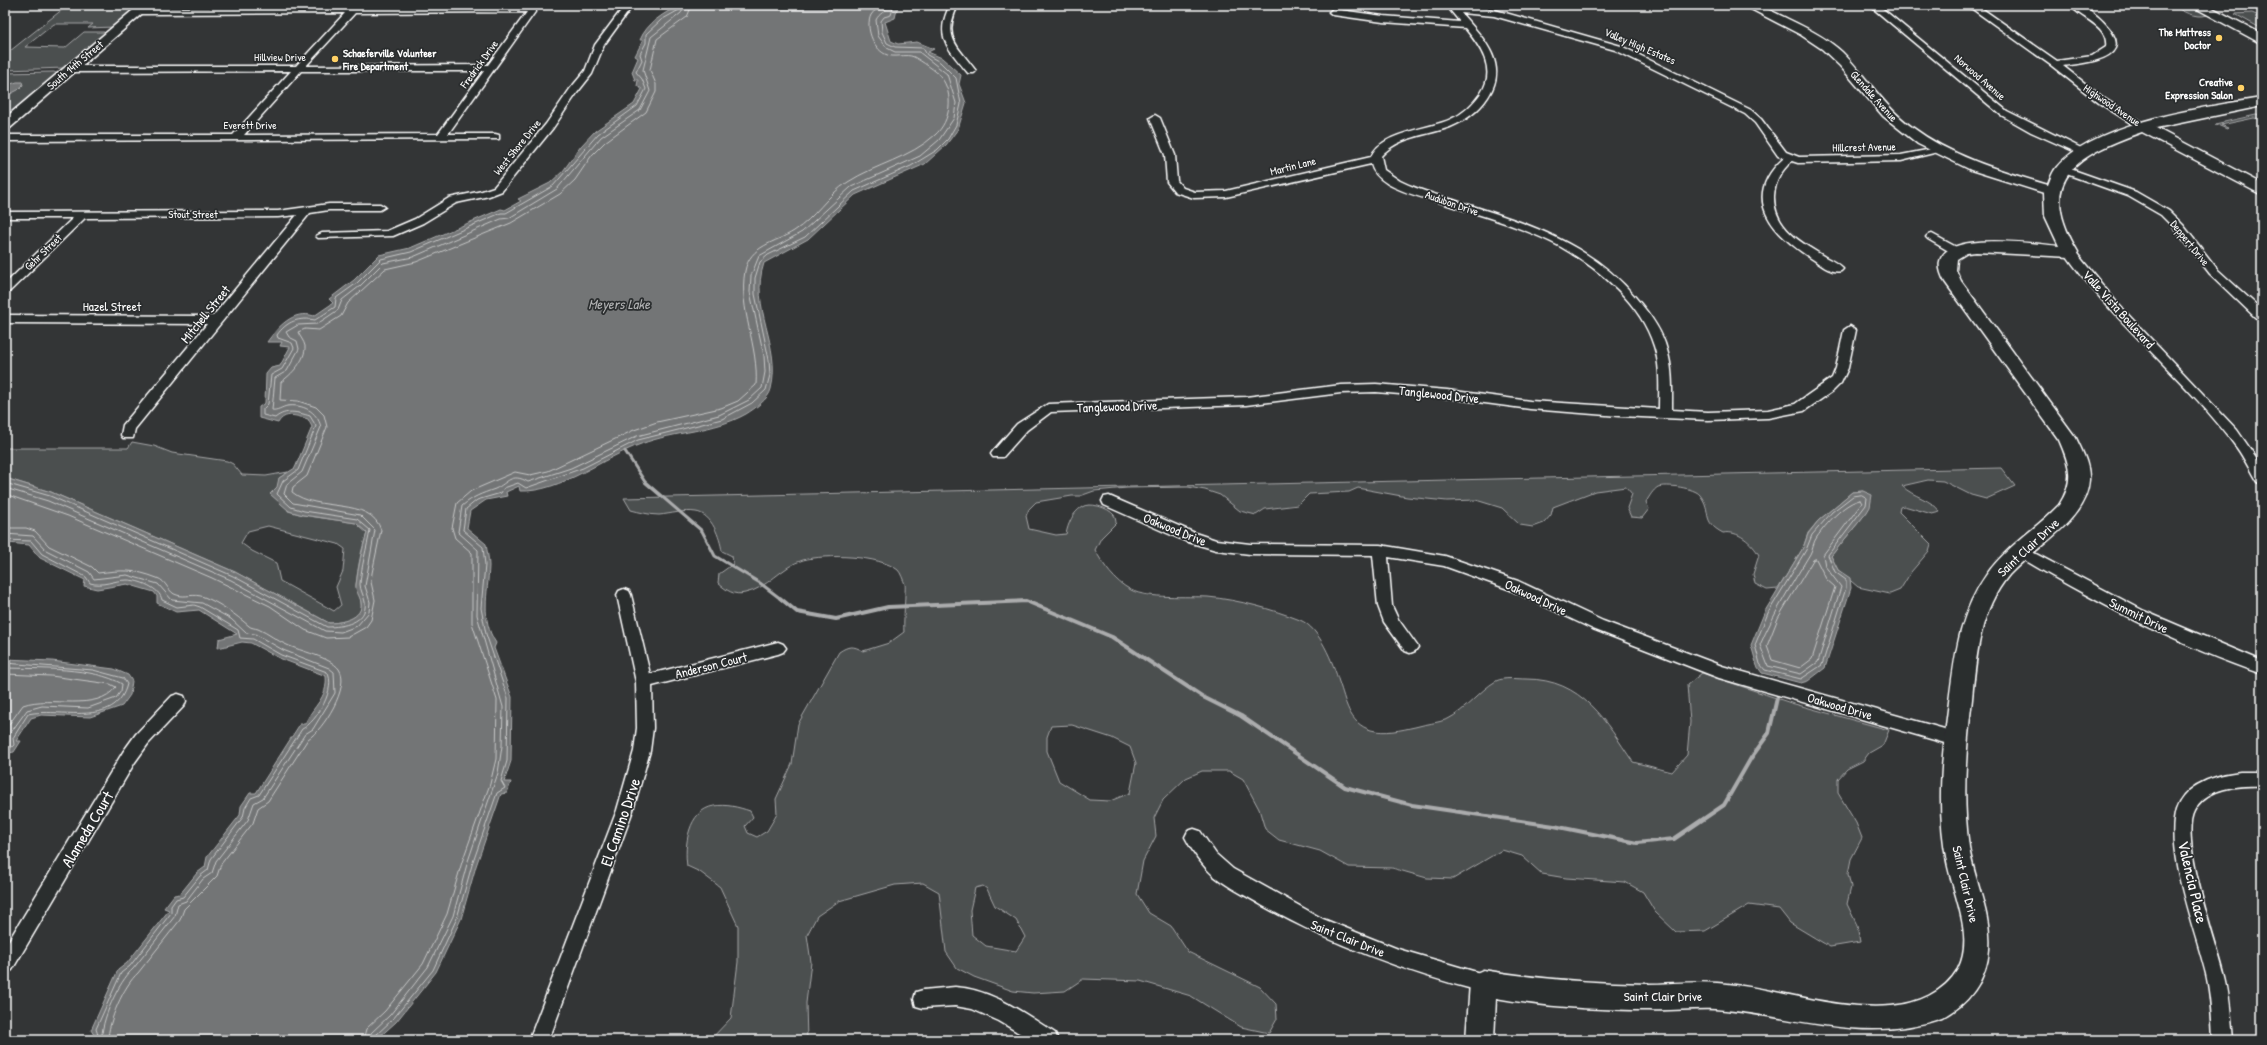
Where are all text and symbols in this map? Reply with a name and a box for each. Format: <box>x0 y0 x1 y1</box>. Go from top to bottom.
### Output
street label: Valley High Estates <box>1602 25 1678 67</box>
place label: The Mattress Doctor <box>2158 25 2212 52</box>
marker: The Mattress Doctor <box>2214 33 2224 43</box>
street label: South 14th Street <box>44 37 106 93</box>
street label: Fredrick Drive <box>456 37 501 91</box>
place label: Schaeferville Volunteer Fire Department <box>342 46 437 74</box>
street label: Hillview Drive <box>254 50 307 64</box>
street label: Norwood Avenue <box>1952 51 2009 103</box>
marker: Schaeferville Volunteer Fire Department <box>330 54 340 64</box>
street label: Glendale Avenue <box>1847 68 1901 125</box>
place label: Creative Expression Salon <box>2165 75 2234 103</box>
street label: Highwood Avenue <box>2081 81 2144 130</box>
marker: Creative Expression Salon <box>2236 83 2246 93</box>
street label: West Shore Drive <box>490 116 544 178</box>
street label: Everett Drive <box>223 118 277 132</box>
street label: Hillcrest Avenue <box>1832 139 1897 155</box>
street label: Martin Lane <box>1269 153 1318 178</box>
street label: Audubon Drive <box>1423 187 1481 219</box>
street label: Stout Street <box>168 207 218 221</box>
street label: Deppert Drive <box>2167 217 2213 269</box>
street label: Gehr Street <box>21 231 65 273</box>
street label: Valle Vista Boulevard <box>2079 266 2159 352</box>
street label: Mitchell Street <box>176 281 234 347</box>
water label: Meyers Lake <box>588 294 651 314</box>
street label: Hazel Street <box>83 297 142 315</box>
street label: Tanglewood Drive <box>1398 381 1480 407</box>
street label: Tanglewood Drive <box>1076 396 1158 416</box>
street label: Oakwood Drive <box>1141 508 1209 550</box>
street label: Saint Clair Drive <box>1993 514 2063 580</box>
street label: Oakwood Drive <box>1502 575 1570 619</box>
street label: Summit Drive <box>2106 593 2172 637</box>
street label: Anderson Court <box>673 647 749 683</box>
street label: Oakwood Drive <box>1805 688 1875 724</box>
street label: El Camino Drive <box>595 774 646 869</box>
street label: Alameda Court <box>56 786 119 871</box>
street label: Valencia Place <box>2173 839 2213 926</box>
street label: Saint Clair Drive <box>1948 844 1984 924</box>
street label: Saint Clair Drive <box>1308 915 1388 961</box>
street label: Saint Clair Drive <box>1624 987 1702 1005</box>

